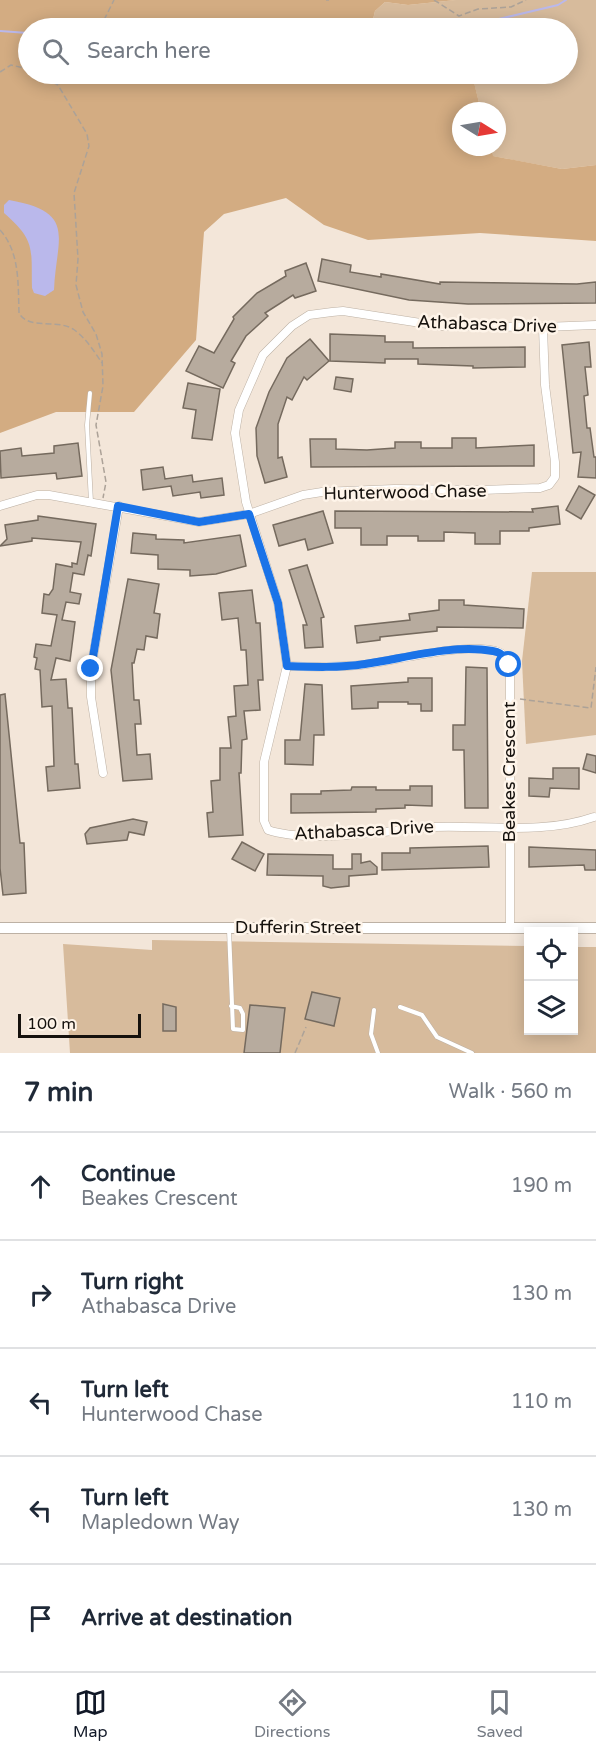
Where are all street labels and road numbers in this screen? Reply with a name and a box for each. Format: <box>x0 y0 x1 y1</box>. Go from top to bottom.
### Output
street label: Athabasca Drive <box>417 311 557 337</box>
street label: Hunterwood Chase <box>323 480 487 504</box>
street label: Beakes Crescent <box>498 701 520 843</box>
street label: Athabasca Drive <box>294 815 434 845</box>
street label: Dufferin Street <box>235 916 361 938</box>

